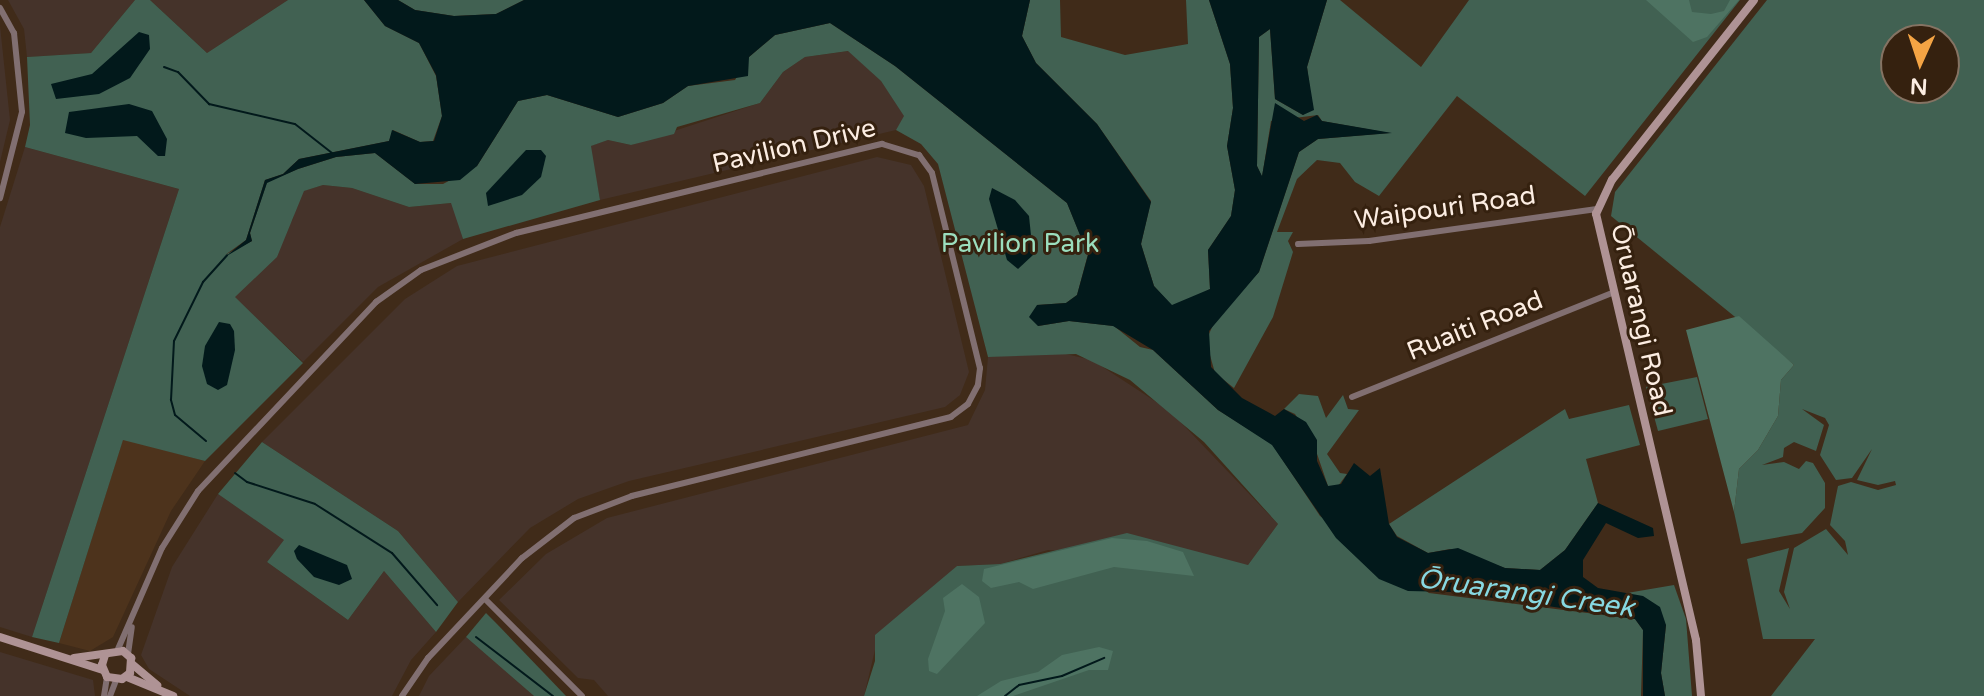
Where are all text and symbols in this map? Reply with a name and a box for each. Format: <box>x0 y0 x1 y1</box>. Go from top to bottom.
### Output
north arrow <box>1880 24 1960 104</box>
text: N <box>1909 73 1928 99</box>
street label: Pavilion Drive <box>709 112 879 180</box>
street label: Waipouri Road <box>1352 180 1538 236</box>
street label: Ōruarangi Road <box>1604 221 1678 419</box>
park label: Pavilion Park <box>941 228 1099 260</box>
street label: Ruaiti Road <box>1402 285 1548 367</box>
water label: Ōruarangi Creek <box>1416 561 1636 625</box>

